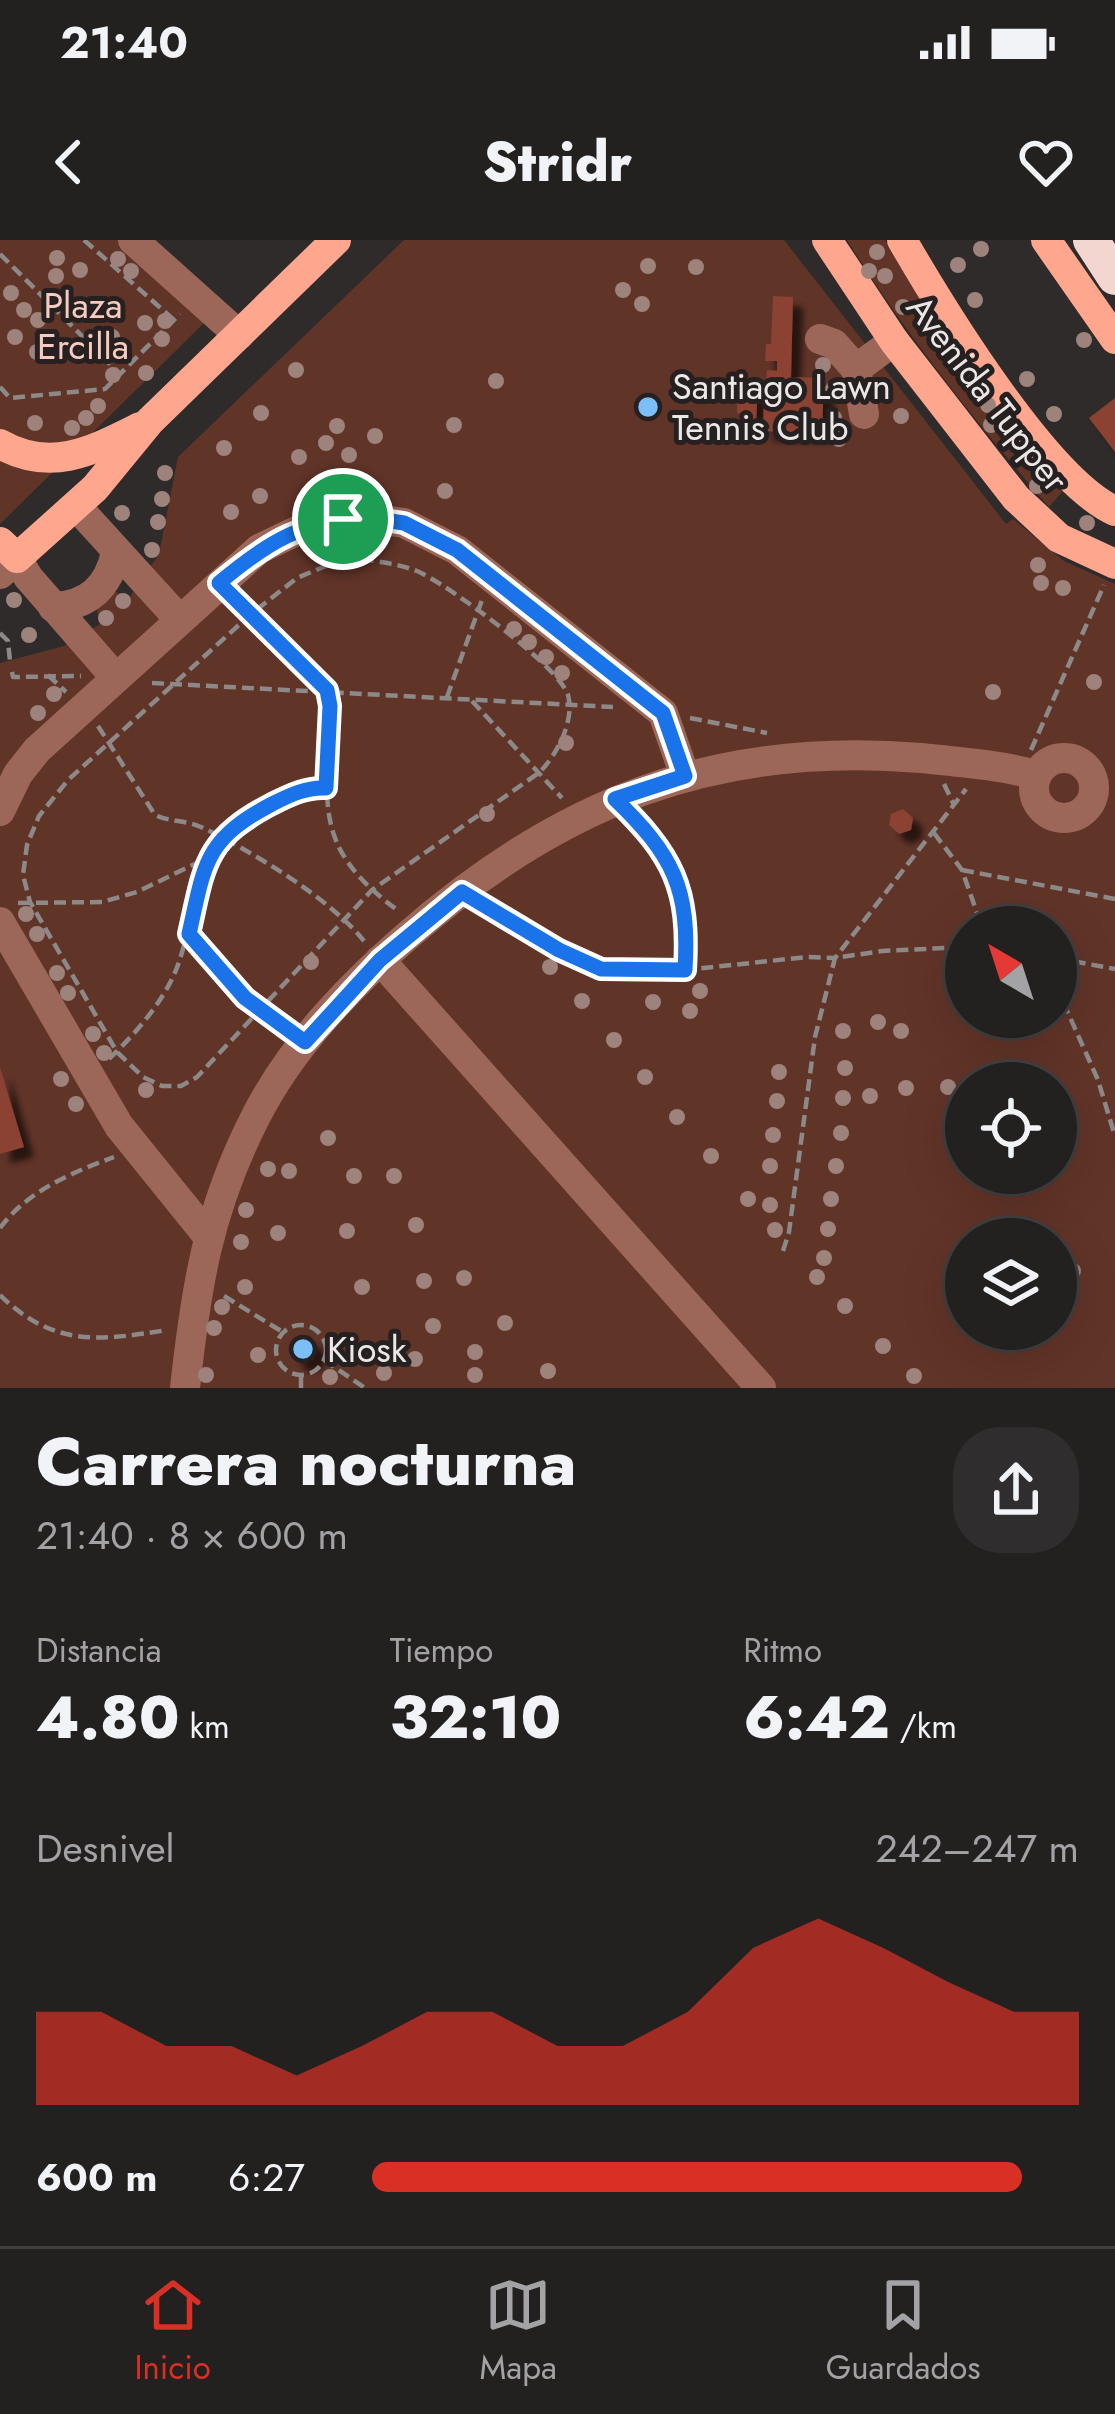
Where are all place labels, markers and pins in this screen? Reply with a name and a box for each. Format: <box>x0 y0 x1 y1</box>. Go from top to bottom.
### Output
place label: Santiago Lawn Tennis Club <box>672 360 891 453</box>
marker: Santiago Lawn Tennis Club <box>635 394 661 420</box>
pin <box>292 468 394 570</box>
place label: Kiosk <box>327 1323 407 1375</box>
marker: Kiosk <box>290 1336 316 1362</box>

